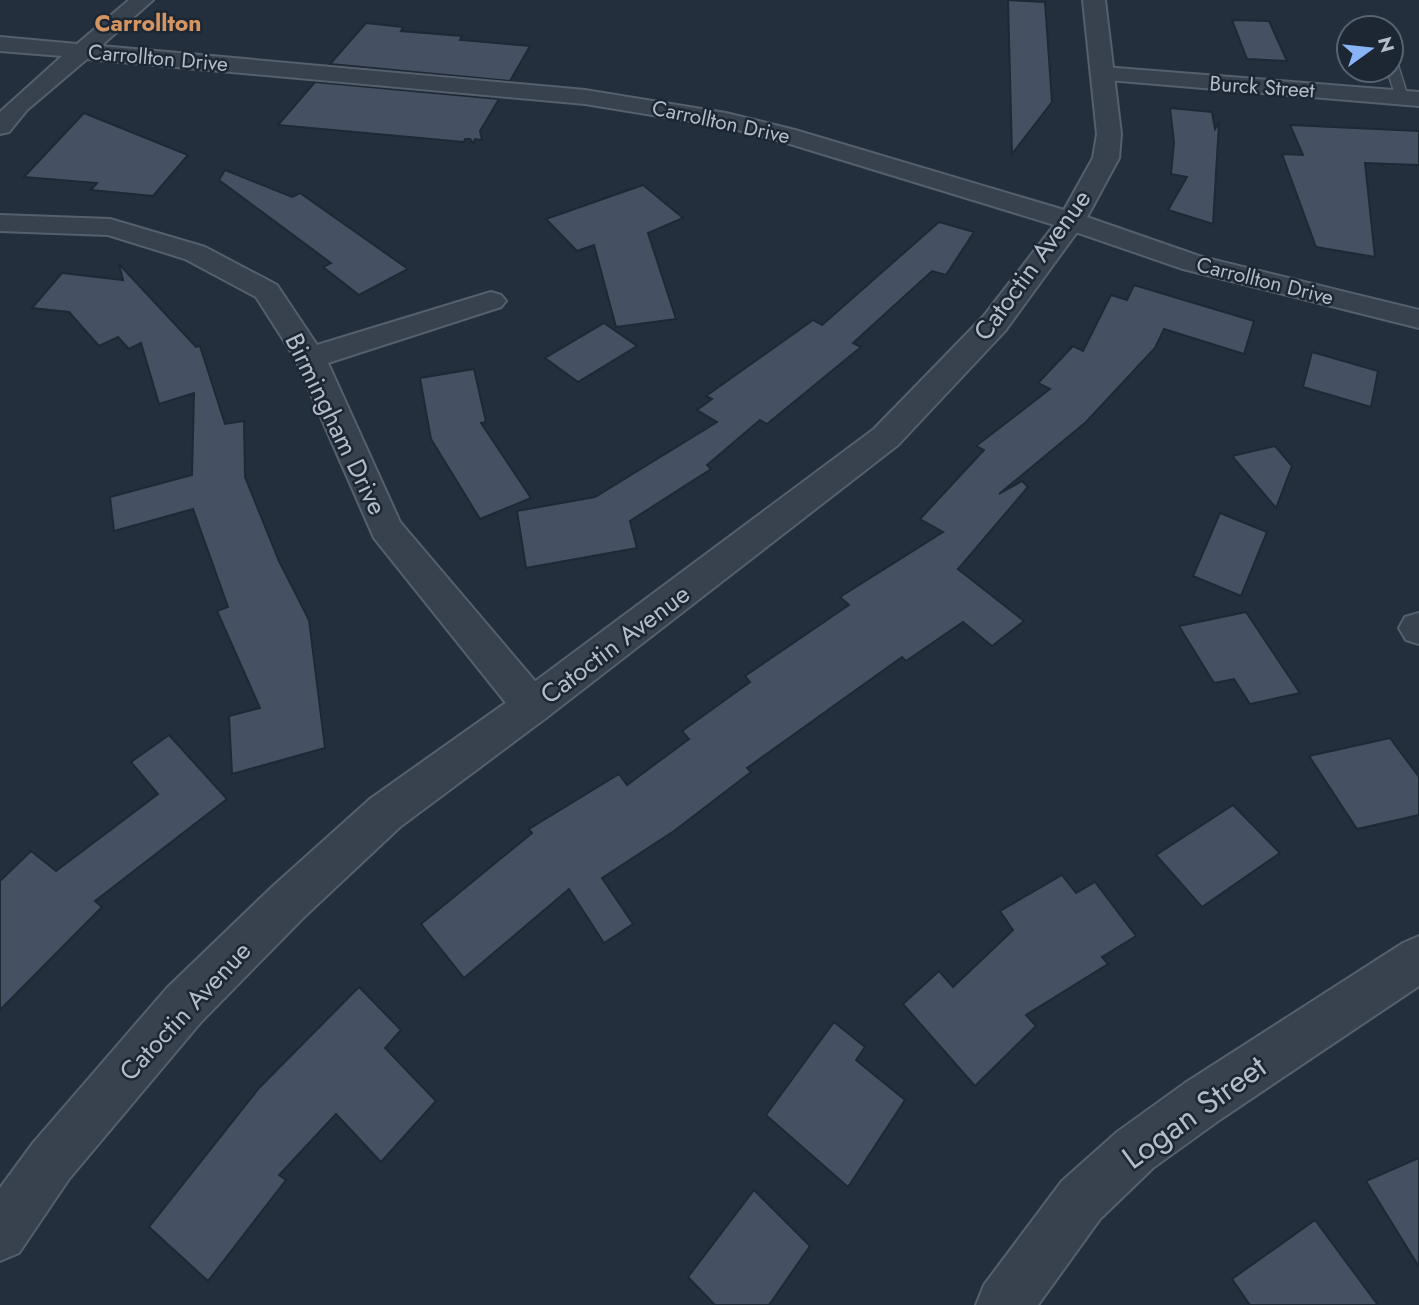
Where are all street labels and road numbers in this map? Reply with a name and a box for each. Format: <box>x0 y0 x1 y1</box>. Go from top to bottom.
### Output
street label: Carrollton Drive <box>87 37 229 79</box>
street label: Burck Street <box>1208 68 1316 106</box>
street label: Carrollton Drive <box>649 93 793 151</box>
street label: Catoctin Avenue <box>964 182 1100 348</box>
street label: Carrollton Drive <box>1193 249 1337 313</box>
street label: Birmingham Drive <box>276 327 396 521</box>
street label: Catoctin Avenue <box>532 575 698 713</box>
street label: Catoctin Avenue <box>110 933 260 1089</box>
street label: Logan Street <box>1112 1044 1276 1180</box>

